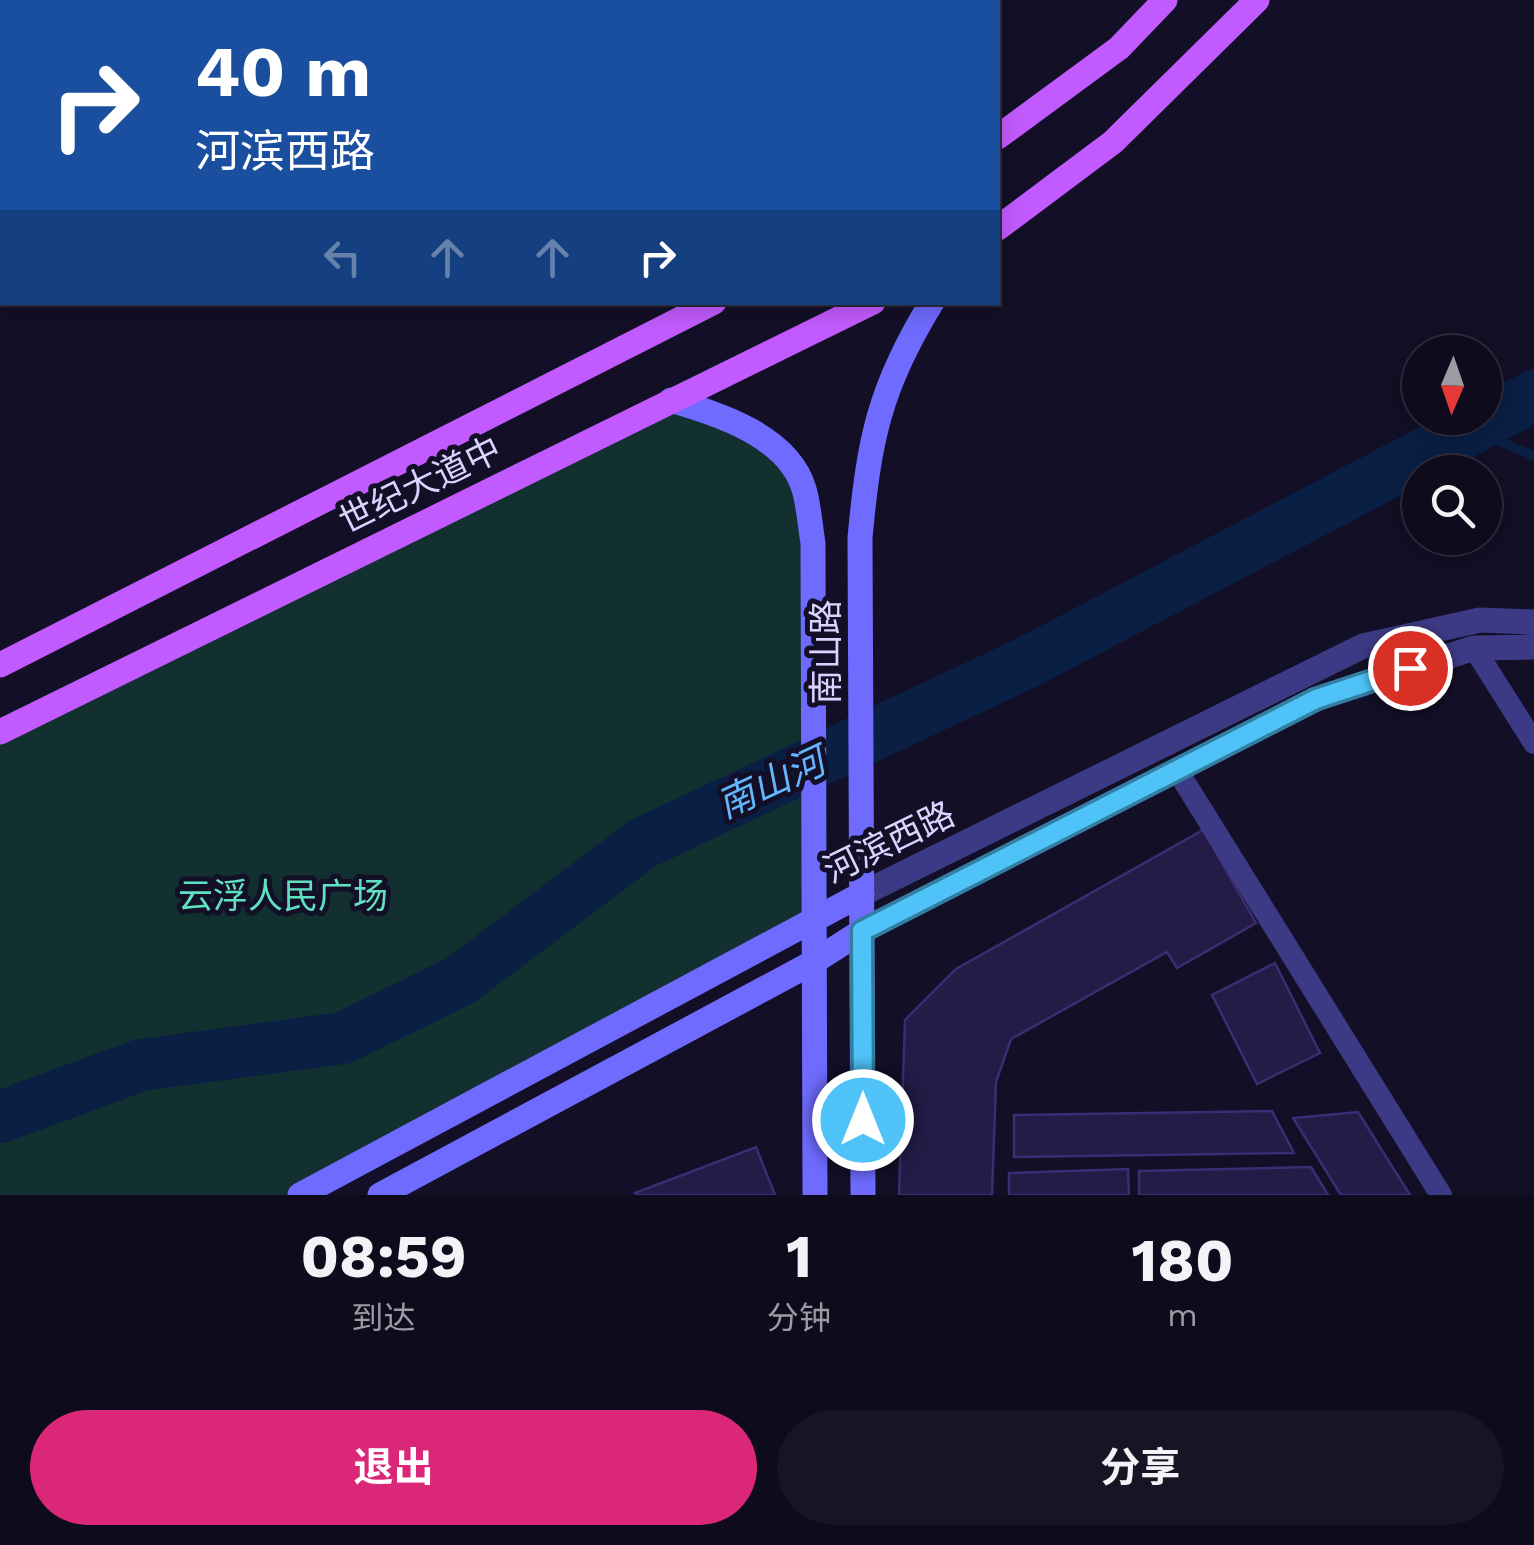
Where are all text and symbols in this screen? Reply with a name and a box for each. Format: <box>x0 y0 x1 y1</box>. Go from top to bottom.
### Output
text: 40 m <box>195 31 371 113</box>
icon: right <box>30 40 160 170</box>
text: 河滨西路 <box>195 125 375 178</box>
icon: left <box>315 230 370 285</box>
icon: ahead <box>420 230 475 285</box>
icon: ahead <box>525 230 580 285</box>
icon: right <box>630 230 685 285</box>
north arrow <box>1402 335 1502 435</box>
map controls <box>1402 335 1502 555</box>
street label: 世纪大道中 <box>332 428 508 542</box>
button: search <box>1402 455 1502 555</box>
street label: 南山路 <box>805 599 847 705</box>
pin <box>1368 626 1453 711</box>
icon: arrive <box>1383 641 1438 696</box>
water label: 南山河 <box>710 736 838 827</box>
street label: 河滨西路 <box>817 792 961 892</box>
park label: 云浮人民广场 <box>178 875 388 917</box>
position arrow <box>811 1068 915 1172</box>
text: 08:59 <box>300 1221 467 1292</box>
text: 1 <box>786 1221 812 1292</box>
text: 180 <box>1131 1225 1234 1296</box>
text: m <box>1167 1296 1198 1334</box>
text: 到达 <box>352 1299 416 1337</box>
text: 分钟 <box>767 1299 831 1337</box>
button: 退出 <box>30 1410 757 1525</box>
button: 分享 <box>777 1410 1504 1525</box>

